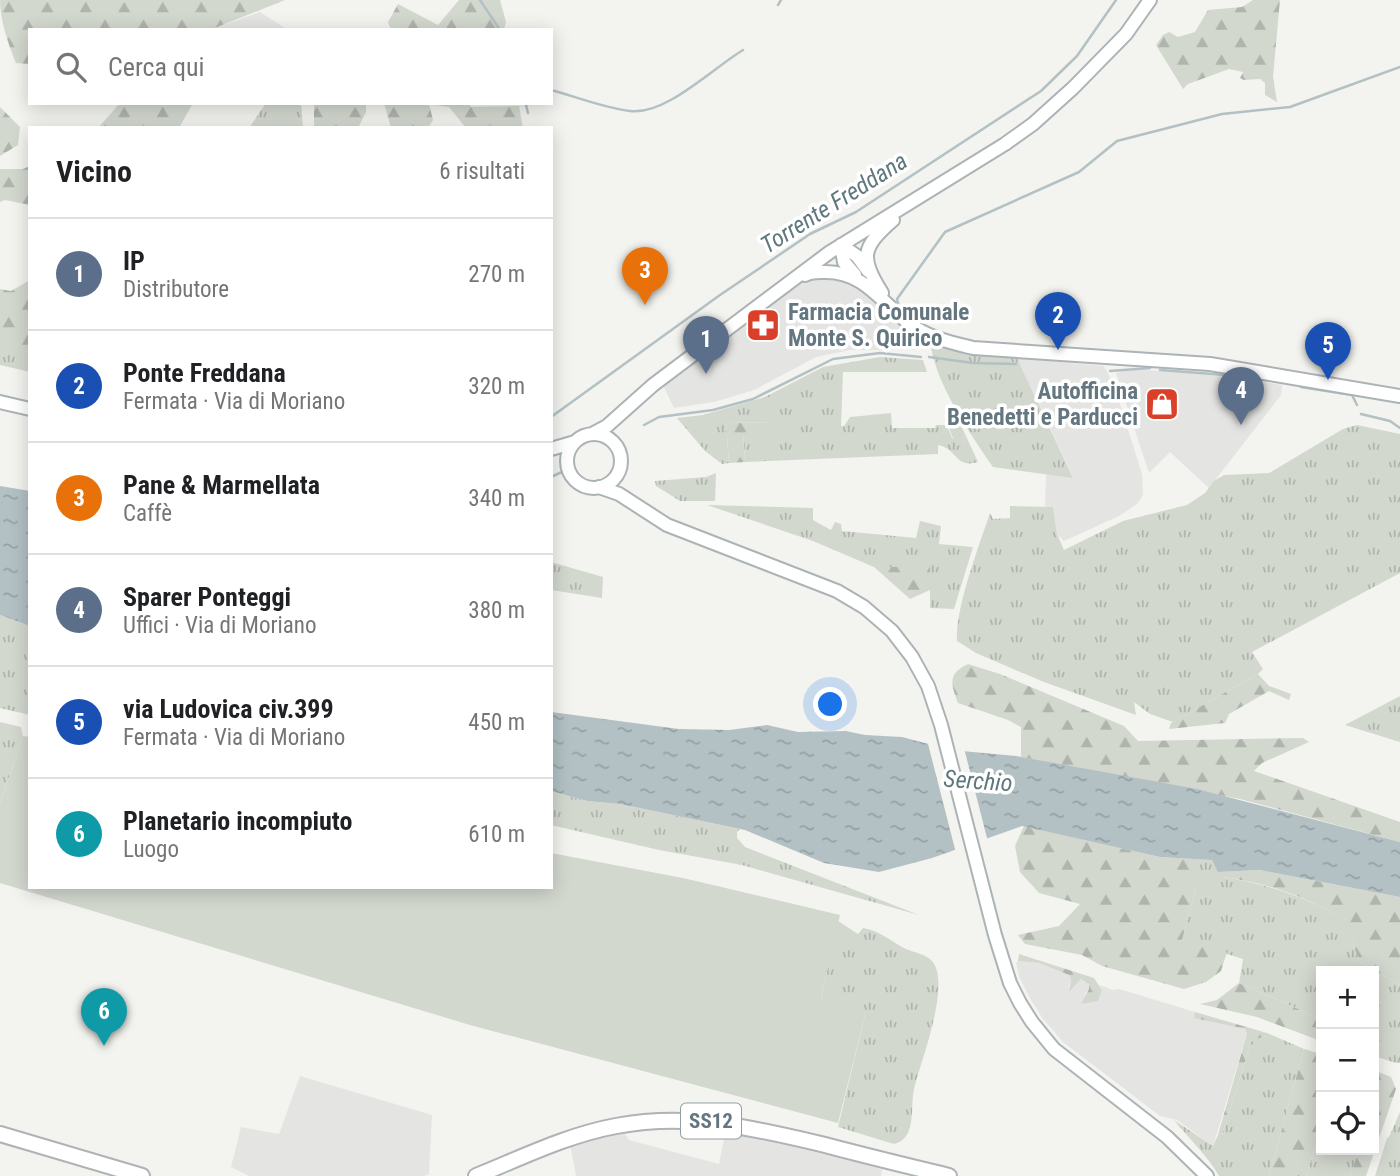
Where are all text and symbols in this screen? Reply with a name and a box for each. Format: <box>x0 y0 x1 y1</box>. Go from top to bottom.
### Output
search box <box>28 28 553 105</box>
icon: search <box>52 48 90 86</box>
text: Cerca qui <box>108 52 205 82</box>
water label: Torrente Freddana <box>756 147 912 259</box>
text: Vicino <box>56 154 132 189</box>
text: 6 risultati <box>439 158 525 185</box>
text: IP <box>123 246 145 276</box>
pin: 3 <box>622 247 668 305</box>
text: 1 <box>73 261 85 288</box>
text: 270 m <box>468 261 525 288</box>
text: Distributore <box>123 276 229 303</box>
pin: 2 <box>1035 292 1081 350</box>
place label: Farmacia Comunale Monte S. Quirico <box>788 299 969 352</box>
pharmacy icon: Farmacia Comunale Monte S. Quirico <box>744 306 782 344</box>
pin: 1 <box>683 316 729 374</box>
pin: 5 <box>1305 322 1351 380</box>
text: Ponte Freddana <box>123 358 286 388</box>
pin: 4 <box>1218 367 1264 425</box>
text: 2 <box>73 373 85 400</box>
text: 320 m <box>468 373 525 400</box>
place label: Autofficina Benedetti e Parducci <box>947 378 1138 431</box>
shop icon: Autofficina Benedetti e Parducci <box>1143 385 1181 423</box>
text: Fermata · Via di Moriano <box>123 388 345 415</box>
text: Pane & Marmellata <box>123 470 320 500</box>
text: 3 <box>73 485 85 512</box>
text: 340 m <box>468 485 525 512</box>
text: Caffè <box>123 500 172 527</box>
text: Sparer Ponteggi <box>123 582 291 612</box>
text: 4 <box>73 597 85 624</box>
text: 380 m <box>468 597 525 624</box>
text: Uffici · Via di Moriano <box>123 612 316 639</box>
your location <box>813 687 847 721</box>
text: via Ludovica civ.399 <box>123 694 334 724</box>
text: 5 <box>73 709 85 736</box>
text: 450 m <box>468 709 525 736</box>
text: Fermata · Via di Moriano <box>123 724 345 751</box>
water label: Serchio <box>943 765 1013 797</box>
text: Planetario incompiuto <box>123 806 352 836</box>
text: 6 <box>73 821 85 848</box>
text: 610 m <box>468 821 525 848</box>
text: Luogo <box>123 836 179 863</box>
map controls <box>1316 966 1379 1155</box>
button: + <box>1316 966 1379 1029</box>
pin: 6 <box>81 988 127 1046</box>
button: − <box>1316 1029 1379 1092</box>
button: locate <box>1316 1092 1379 1155</box>
road number: SS12 <box>681 1104 741 1138</box>

